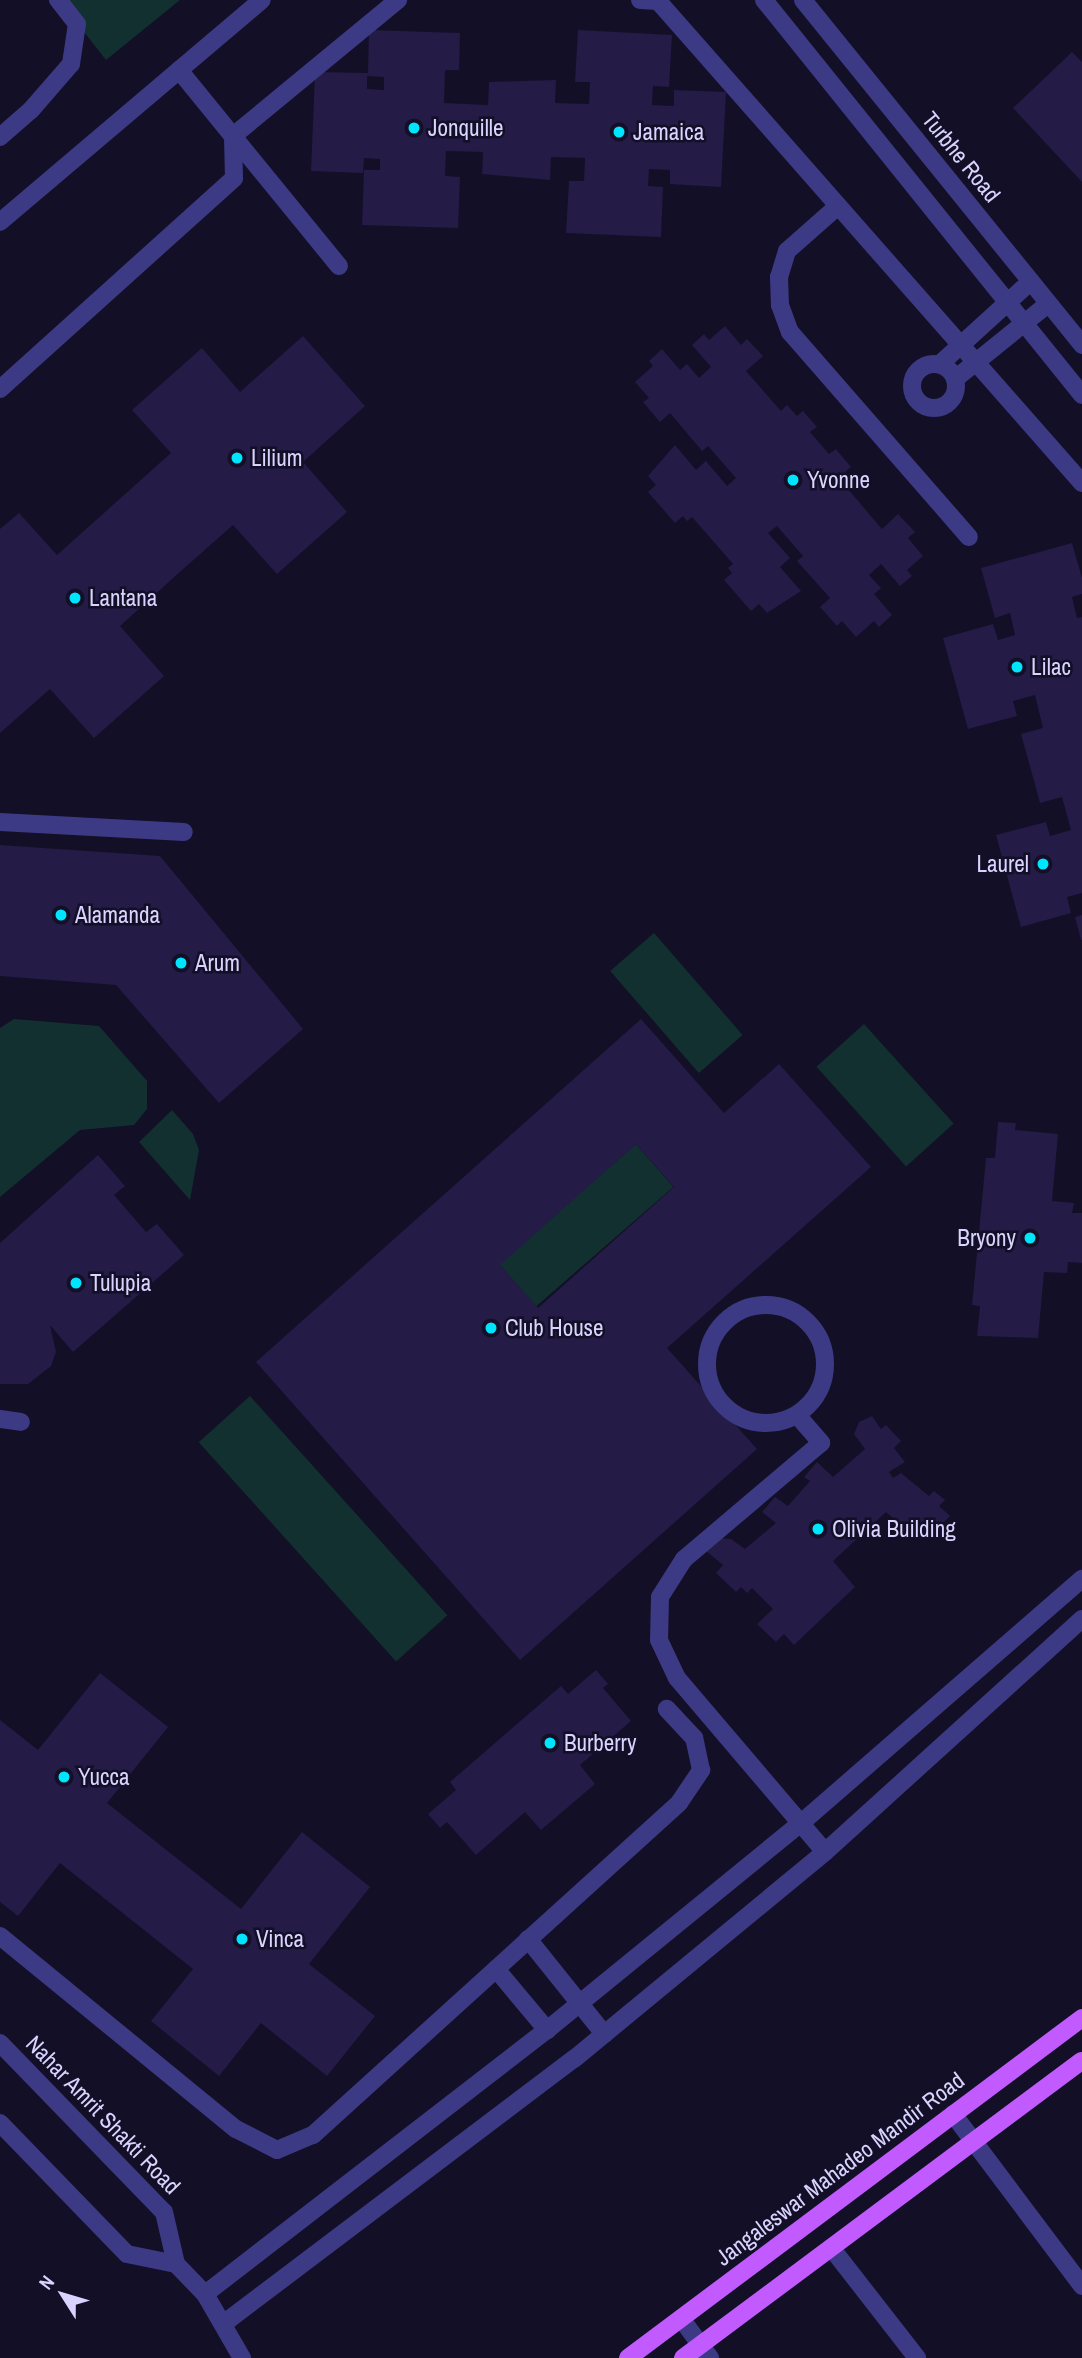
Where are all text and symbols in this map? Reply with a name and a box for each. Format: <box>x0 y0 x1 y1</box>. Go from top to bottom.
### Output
street label: Turbhe Road <box>916 106 1006 208</box>
place label: Jonquille <box>428 114 503 142</box>
place label: Jamaica <box>633 118 704 146</box>
marker: Jonquille <box>406 120 422 136</box>
marker: Jamaica <box>611 124 627 140</box>
place label: Lilium <box>251 444 302 472</box>
marker: Lilium <box>229 450 245 466</box>
place label: Yvonne <box>807 466 870 494</box>
marker: Yvonne <box>785 472 801 488</box>
place label: Lantana <box>89 584 157 612</box>
marker: Lantana <box>67 590 83 606</box>
place label: Lilac <box>1031 653 1071 681</box>
marker: Lilac <box>1009 659 1025 675</box>
place label: Laurel <box>977 850 1029 878</box>
marker: Laurel <box>1035 856 1051 872</box>
place label: Alamanda <box>75 901 160 929</box>
marker: Alamanda <box>53 907 69 923</box>
place label: Arum <box>195 949 240 977</box>
marker: Arum <box>173 955 189 971</box>
place label: Bryony <box>957 1224 1016 1252</box>
marker: Bryony <box>1022 1230 1038 1246</box>
place label: Tulupia <box>90 1269 151 1297</box>
marker: Tulupia <box>68 1275 84 1291</box>
place label: Club House <box>505 1314 604 1342</box>
marker: Club House <box>483 1320 499 1336</box>
place label: Olivia Building <box>832 1515 956 1543</box>
marker: Olivia Building <box>810 1521 826 1537</box>
place label: Burberry <box>564 1729 636 1757</box>
marker: Burberry <box>542 1735 558 1751</box>
place label: Yucca <box>78 1763 129 1791</box>
marker: Yucca <box>56 1769 72 1785</box>
place label: Vinca <box>256 1925 304 1953</box>
marker: Vinca <box>234 1931 250 1947</box>
street label: Nahar Amrit Shakti Road <box>20 2030 186 2200</box>
street label: Jangaleswar Mahadeo Mandir Road <box>710 2066 970 2272</box>
north arrow <box>28 2260 98 2330</box>
text: N <box>32 2270 60 2295</box>

